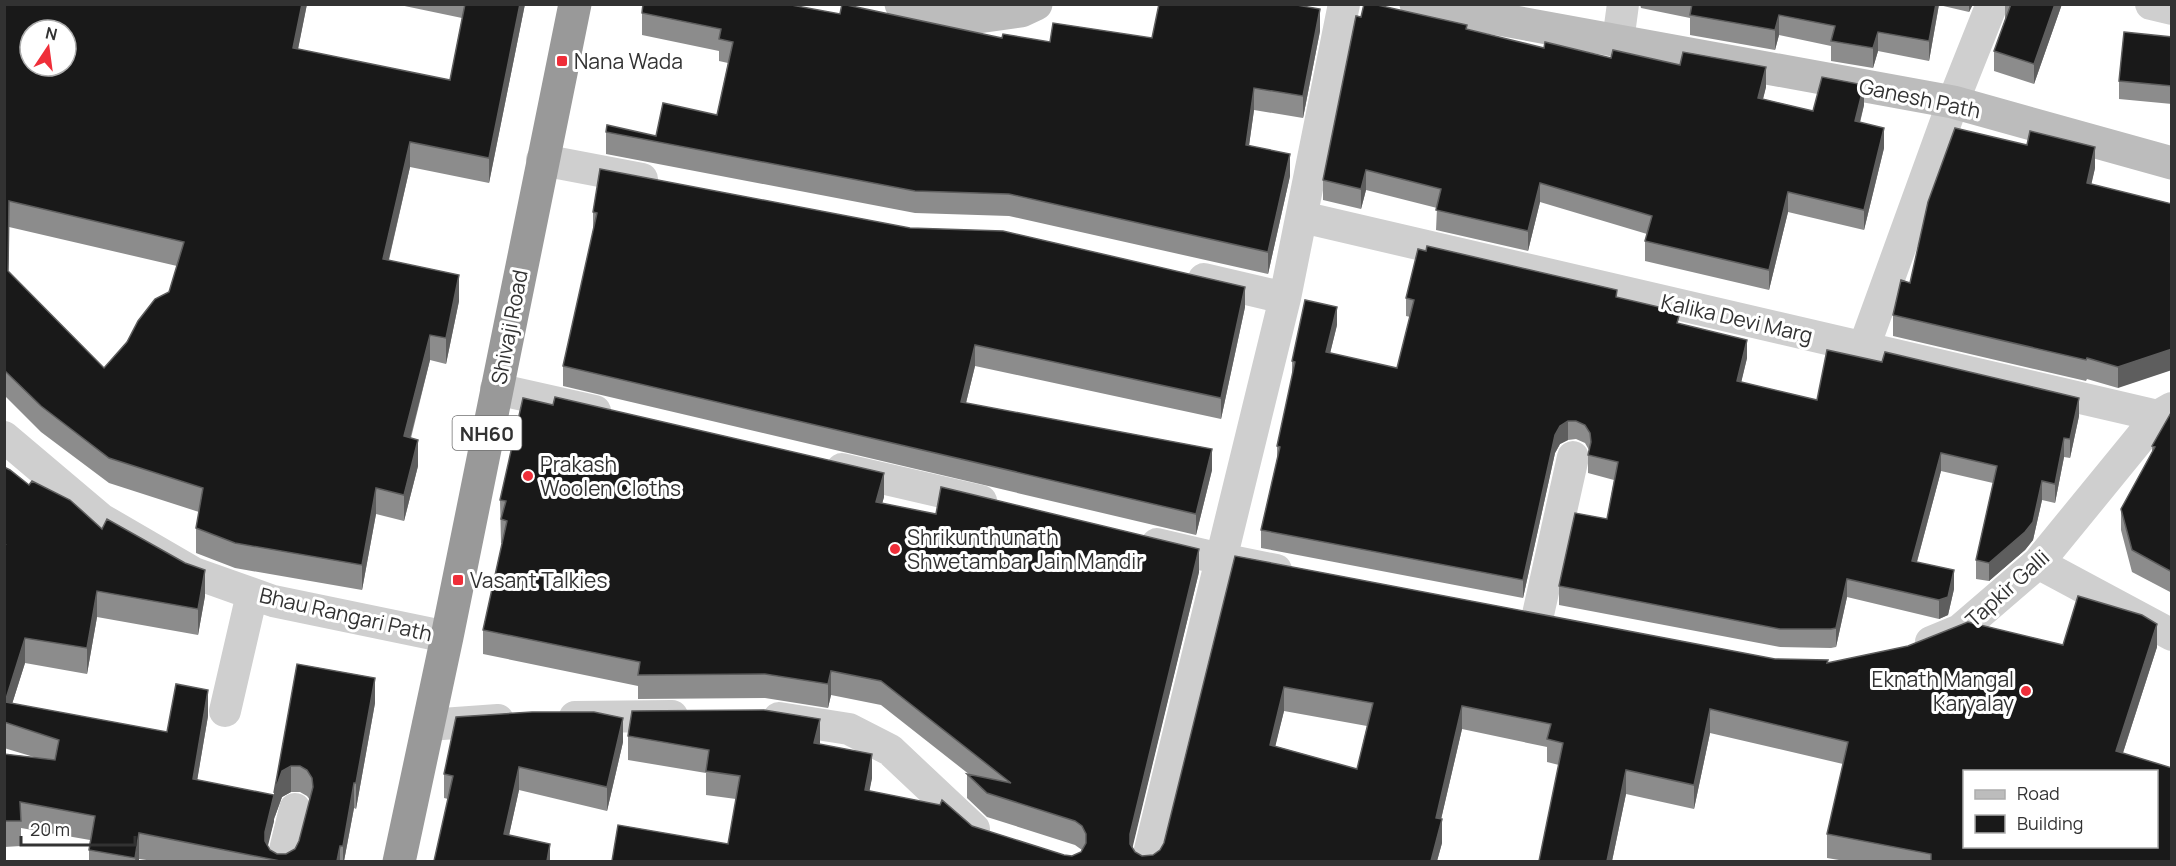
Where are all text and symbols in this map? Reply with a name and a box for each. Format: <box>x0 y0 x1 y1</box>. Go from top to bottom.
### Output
north arrow <box>18 18 78 78</box>
text: N <box>43 21 59 45</box>
place label: Nana Wada <box>574 47 683 75</box>
marker: Nana Wada <box>555 54 569 68</box>
street label: Ganesh Path <box>1857 71 1983 125</box>
street label: Shivaji Road <box>484 267 534 387</box>
street label: Kalika Devi Marg <box>1658 287 1816 349</box>
road number: NH60 <box>452 416 522 450</box>
place label: Prakash Woolen Cloths <box>540 450 681 502</box>
marker: Prakash Woolen Cloths <box>521 469 535 483</box>
place label: Shrikunthunath Shwetambar Jain Mandir <box>907 523 1144 575</box>
marker: Shrikunthunath Shwetambar Jain Mandir <box>888 542 902 556</box>
street label: Tapkir Galli <box>1959 543 2055 633</box>
place label: Vasant Talkies <box>470 566 607 594</box>
marker: Vasant Talkies <box>451 573 465 587</box>
street label: Bhau Rangari Path <box>257 580 435 648</box>
place label: Eknath Mangal Karyalay <box>1872 665 2014 717</box>
marker: Eknath Mangal Karyalay <box>2019 684 2033 698</box>
legend <box>1963 770 2158 848</box>
text: Road <box>2017 781 2060 805</box>
scale bar <box>21 809 135 847</box>
text: Building <box>2017 811 2083 835</box>
text: 20 m <box>30 817 70 841</box>

